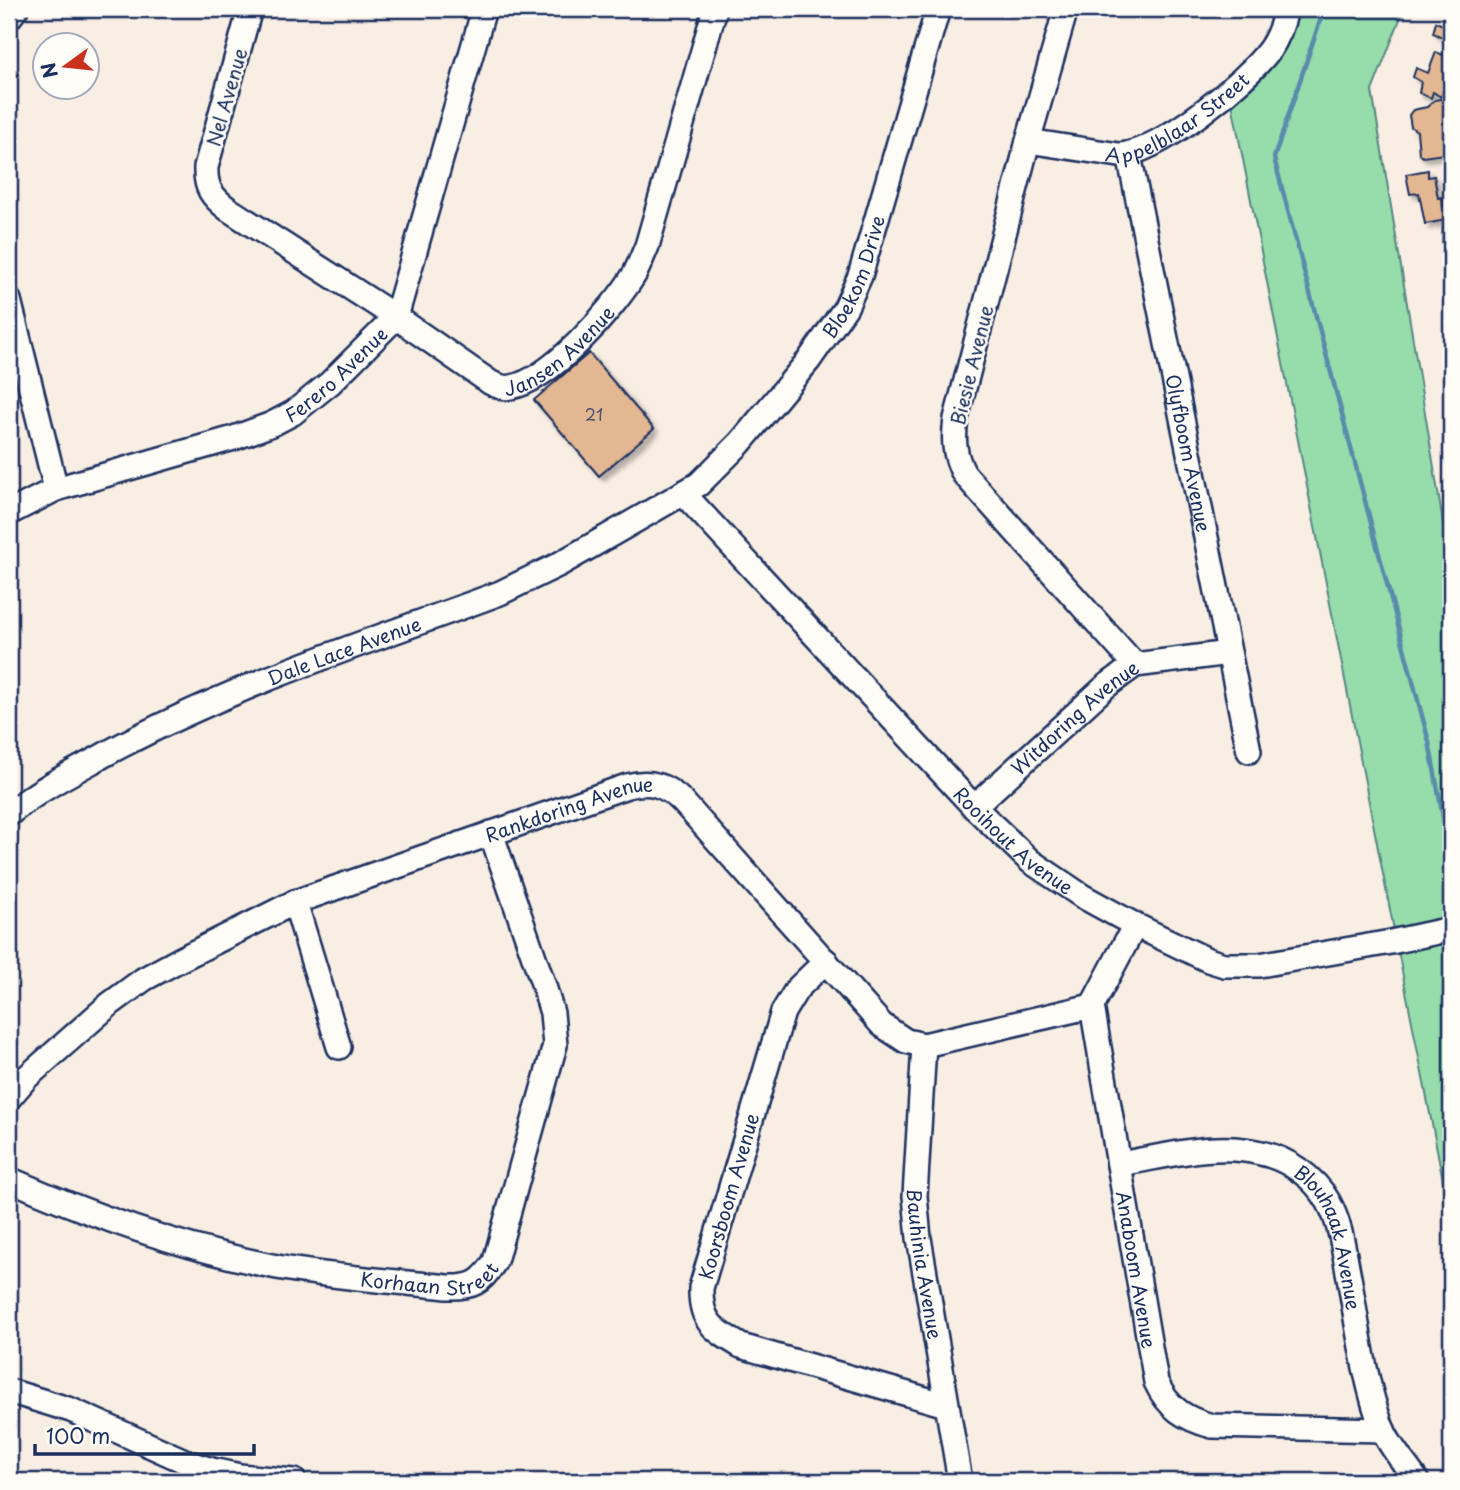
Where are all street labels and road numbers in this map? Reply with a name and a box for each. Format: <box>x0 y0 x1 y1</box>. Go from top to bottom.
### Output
street label: Nel Avenue <box>199 44 253 150</box>
street label: Appelblaar Street <box>1104 65 1255 169</box>
street label: Bloekom Drive <box>815 212 891 343</box>
street label: Jansen Avenue <box>502 299 620 402</box>
street label: Biesie Avenue <box>943 302 999 428</box>
street label: Ferero Avenue <box>280 320 393 429</box>
street label: Olyfboom Avenue <box>1159 372 1219 534</box>
street label: Dale Lace Avenue <box>263 609 425 692</box>
street label: Witdoring Avenue <box>1004 653 1144 781</box>
street label: Rankdoring Avenue <box>481 769 654 849</box>
street label: Rooihout Avenue <box>948 780 1079 900</box>
street label: Koorsboom Avenue <box>691 1110 765 1282</box>
street label: Blouhaak Avenue <box>1289 1158 1368 1312</box>
street label: Bauhinia Avenue <box>901 1188 950 1341</box>
street label: Anaboom Avenue <box>1110 1189 1164 1350</box>
street label: Korhaan Street <box>359 1256 505 1301</box>

